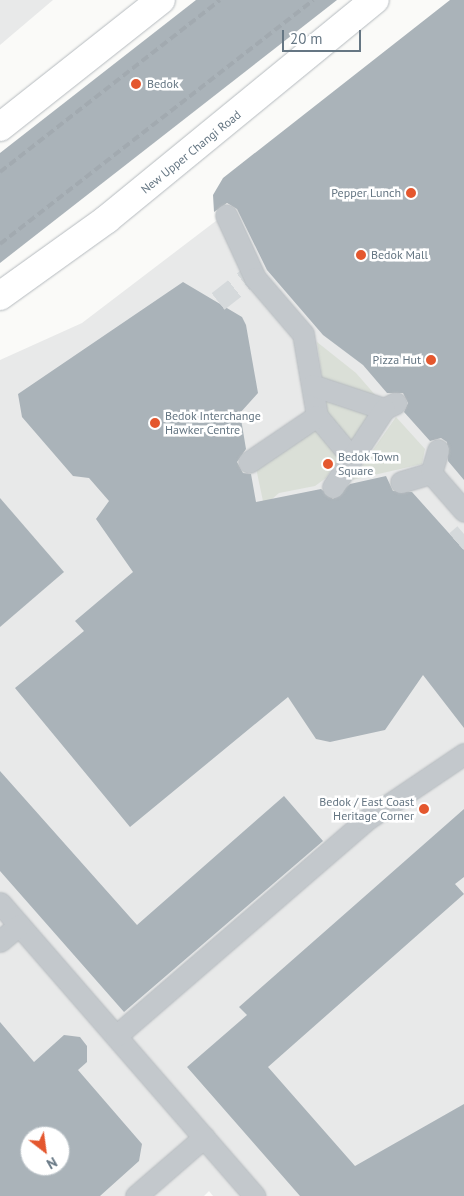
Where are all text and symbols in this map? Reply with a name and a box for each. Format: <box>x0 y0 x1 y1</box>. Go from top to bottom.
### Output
scale bar <box>284 20 363 52</box>
text: 20 m <box>290 29 323 48</box>
marker: Bedok <box>129 77 143 91</box>
place label: Bedok <box>147 77 179 91</box>
street label: New Upper Changi Road <box>138 107 244 197</box>
place label: Pepper Lunch <box>331 186 401 200</box>
marker: Pepper Lunch <box>405 187 417 199</box>
place label: Bedok Mall <box>371 248 428 262</box>
marker: Bedok Mall <box>355 249 367 261</box>
place label: Pizza Hut <box>373 353 421 367</box>
marker: Pizza Hut <box>425 354 437 366</box>
place label: Bedok Interchange Hawker Centre <box>165 409 261 437</box>
marker: Bedok Interchange Hawker Centre <box>149 417 161 429</box>
place label: Bedok Town Square <box>338 450 400 478</box>
marker: Bedok Town Square <box>322 458 334 470</box>
place label: Bedok / East Coast Heritage Corner <box>319 795 414 823</box>
marker: Bedok / East Coast Heritage Corner <box>418 803 430 815</box>
north arrow <box>20 1126 70 1176</box>
text: N <box>44 1153 60 1173</box>

